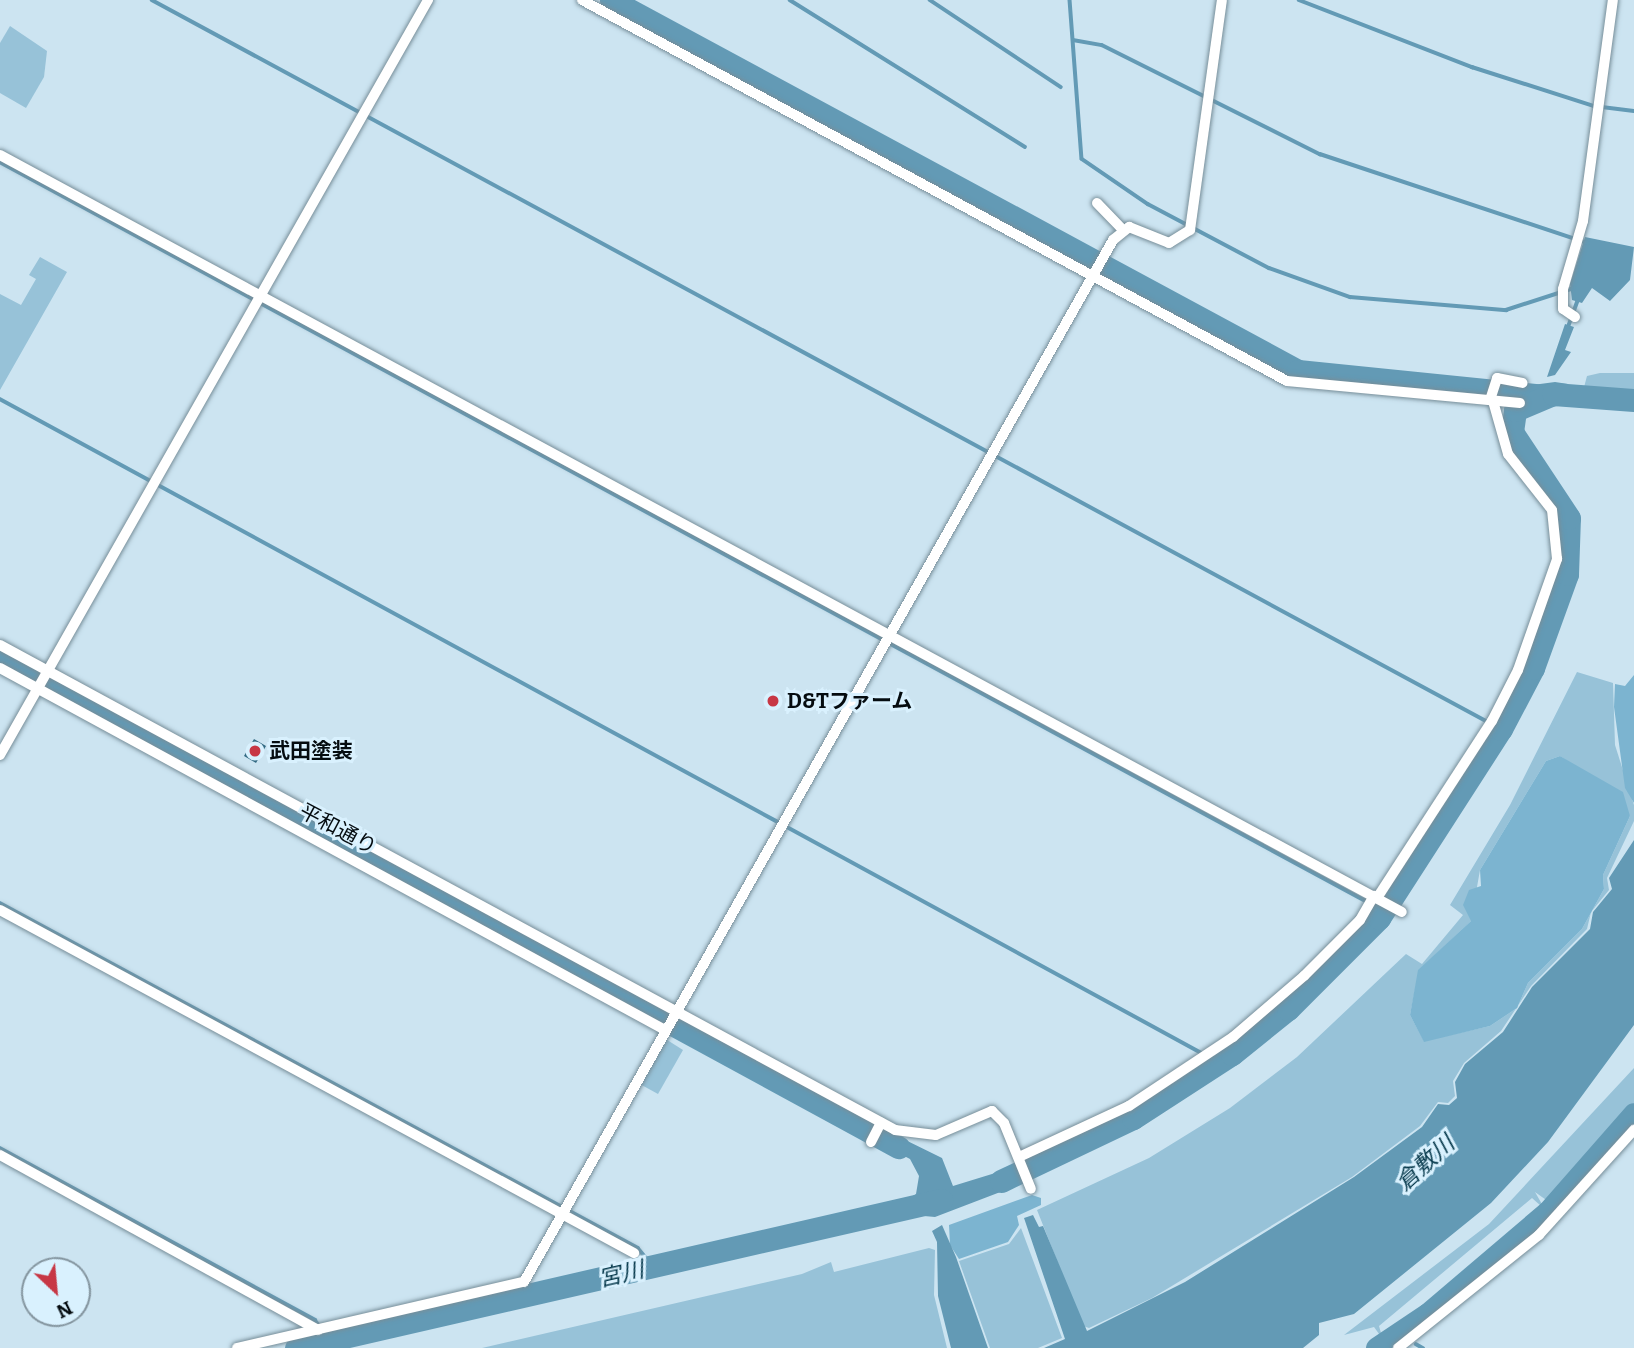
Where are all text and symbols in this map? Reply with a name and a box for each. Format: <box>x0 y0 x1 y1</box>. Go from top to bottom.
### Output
place label: D&Tファーム <box>787 688 913 714</box>
marker: D&Tファーム <box>765 693 781 709</box>
place label: 武田塗装 <box>269 738 353 764</box>
marker: 武田塗装 <box>247 743 263 759</box>
street label: 平和通り <box>295 798 381 860</box>
water label: 倉敷川 <box>1390 1130 1460 1196</box>
water label: 宮川 <box>595 1255 647 1293</box>
north arrow <box>21 1257 91 1327</box>
text: N <box>53 1296 76 1323</box>

